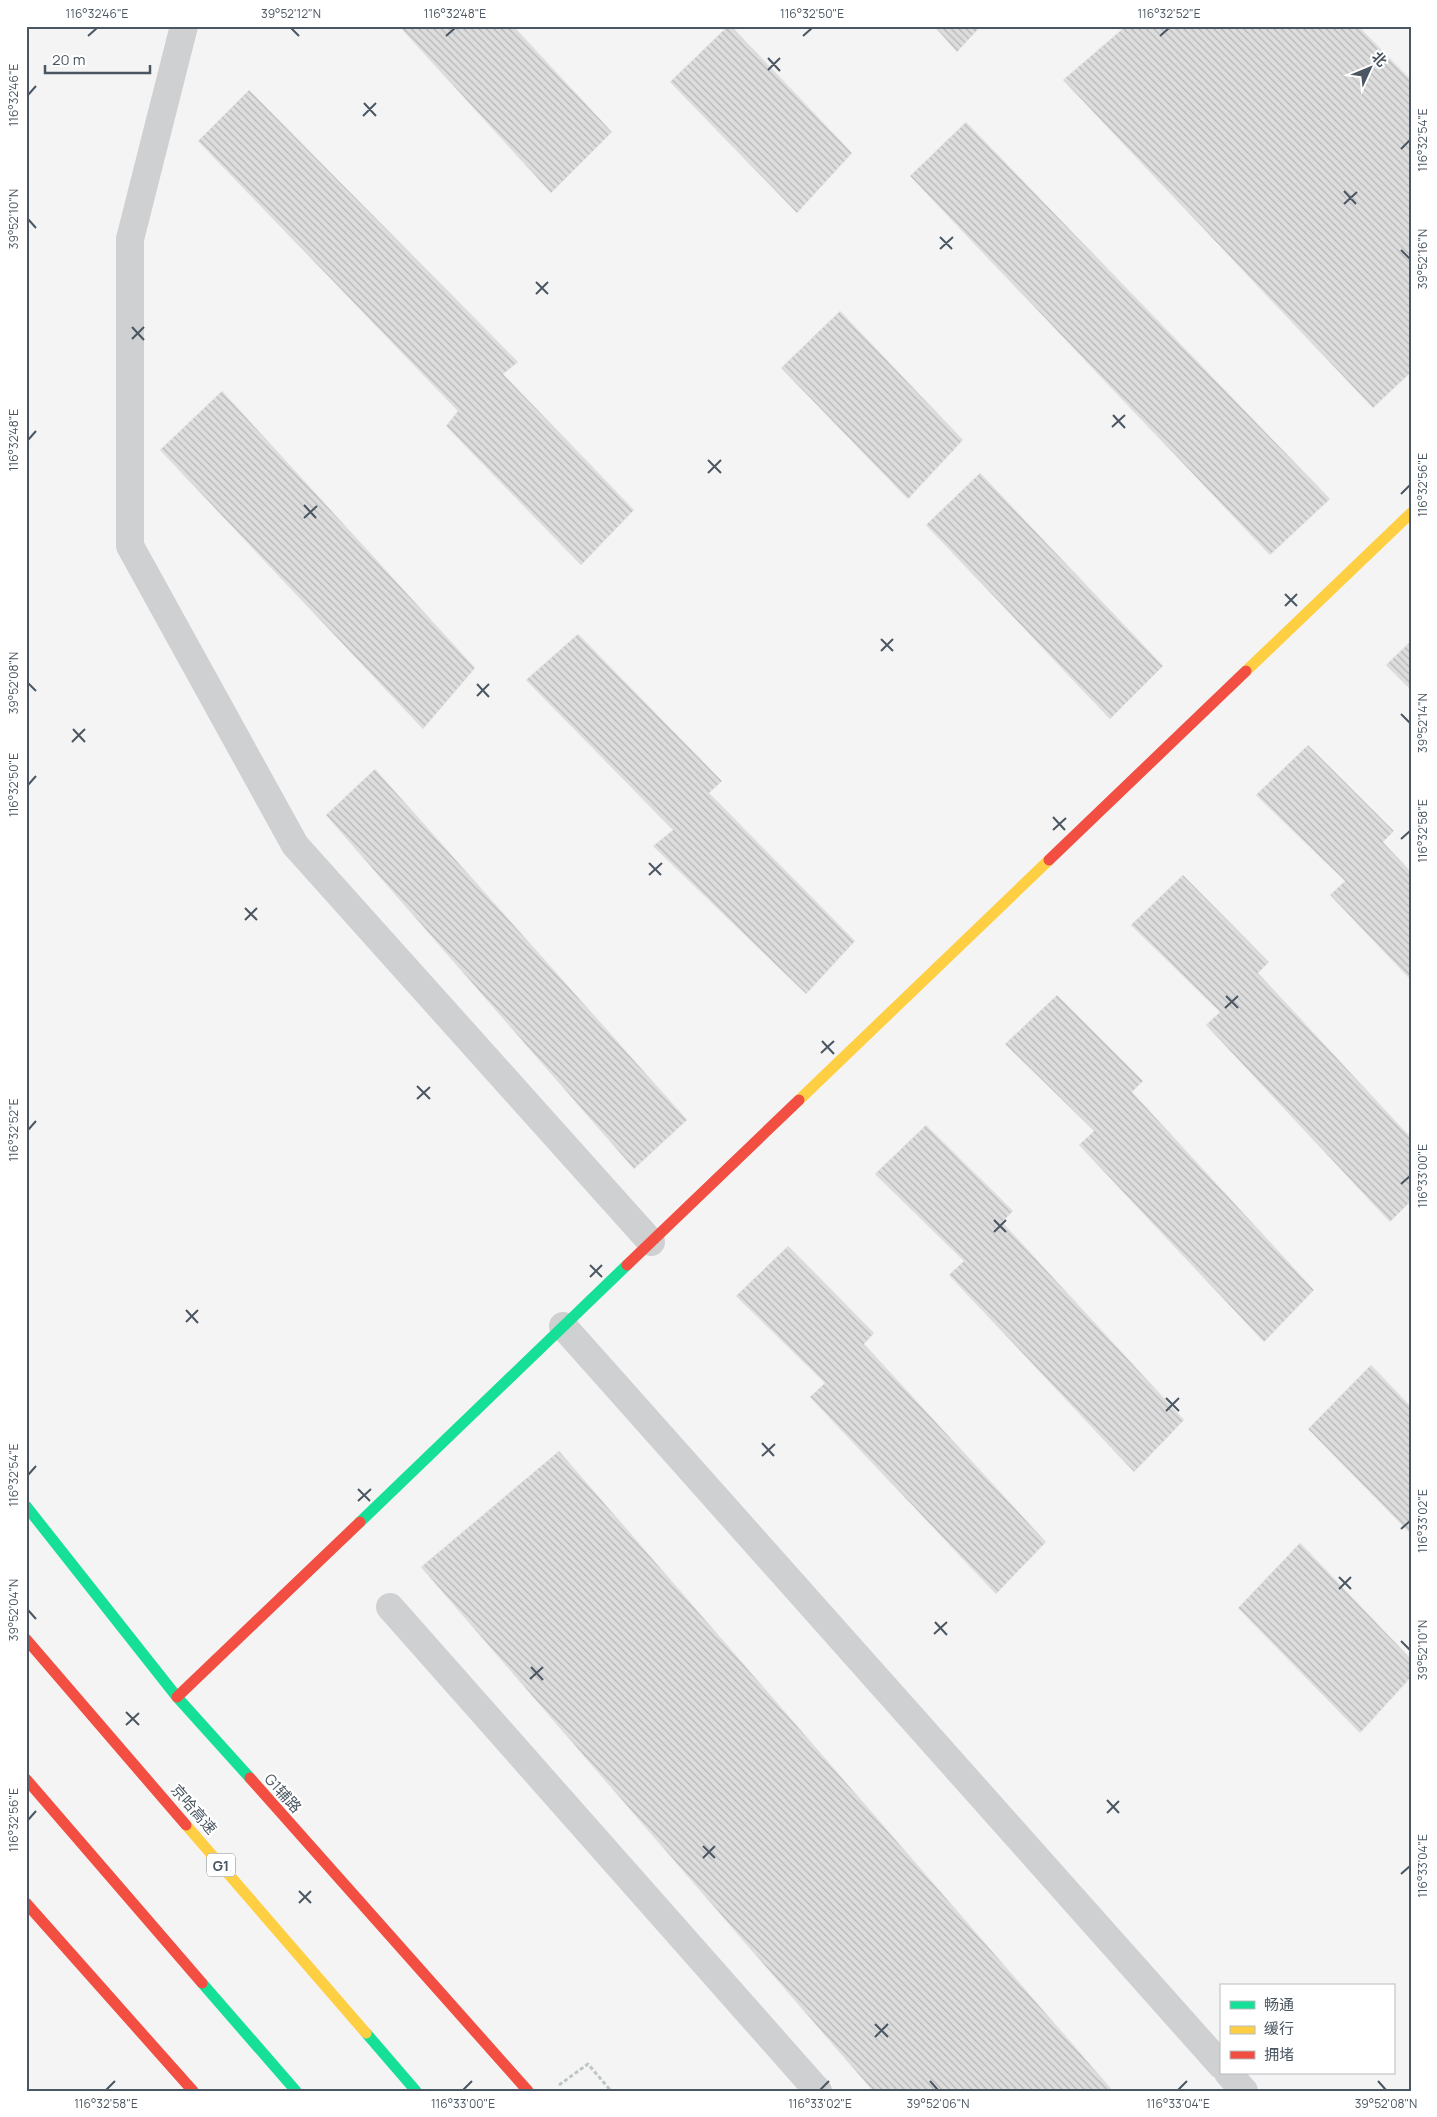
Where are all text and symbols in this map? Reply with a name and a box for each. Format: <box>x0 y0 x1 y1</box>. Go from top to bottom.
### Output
text: 116°32'46"E <box>66 5 129 22</box>
text: 39°52'12"N <box>261 5 321 22</box>
text: 116°32'48"E <box>424 5 486 22</box>
text: 116°32'50"E <box>780 5 844 22</box>
text: 116°32'52"E <box>1137 5 1201 22</box>
scale bar <box>45 42 150 74</box>
north arrow <box>1344 42 1394 92</box>
text: 北 <box>1368 47 1391 70</box>
text: 20 m <box>52 49 85 70</box>
text: 116°32'46"E <box>5 63 22 126</box>
text: 116°32'54"E <box>1414 108 1431 172</box>
text: 39°52'10"N <box>5 189 22 249</box>
text: 39°52'16"N <box>1414 229 1431 289</box>
text: 116°32'48"E <box>5 409 22 471</box>
text: 116°32'56"E <box>1414 453 1431 517</box>
text: 39°52'08"N <box>5 652 22 714</box>
text: 39°52'14"N <box>1414 693 1431 753</box>
text: 116°32'50"E <box>5 753 22 817</box>
text: 116°32'58"E <box>1414 799 1431 863</box>
text: 116°32'52"E <box>5 1098 22 1162</box>
text: 116°33'00"E <box>1414 1144 1431 1208</box>
text: 116°32'54"E <box>5 1443 22 1507</box>
text: 116°33'02"E <box>1414 1489 1431 1553</box>
text: 39°52'04"N <box>5 1579 22 1641</box>
text: 39°52'10"N <box>1414 1620 1431 1680</box>
street label: G1辅路 <box>260 1769 306 1817</box>
street label: 京哈高速 <box>166 1779 222 1839</box>
text: 116°32'56"E <box>5 1788 22 1852</box>
text: 116°33'04"E <box>1414 1834 1431 1898</box>
road number: G1 <box>207 1854 235 1876</box>
legend <box>1220 1984 1394 2074</box>
text: 畅通 <box>1264 1994 1294 2015</box>
text: 缓行 <box>1264 2018 1294 2039</box>
text: 拥堵 <box>1264 2044 1294 2065</box>
text: 116°32'58"E <box>74 2095 138 2112</box>
text: 116°33'00"E <box>431 2095 495 2112</box>
text: 116°33'02"E <box>788 2095 852 2112</box>
text: 39°52'06"N <box>906 2095 970 2112</box>
text: 116°33'04"E <box>1146 2095 1210 2112</box>
text: 39°52'08"N <box>1355 2095 1417 2112</box>

